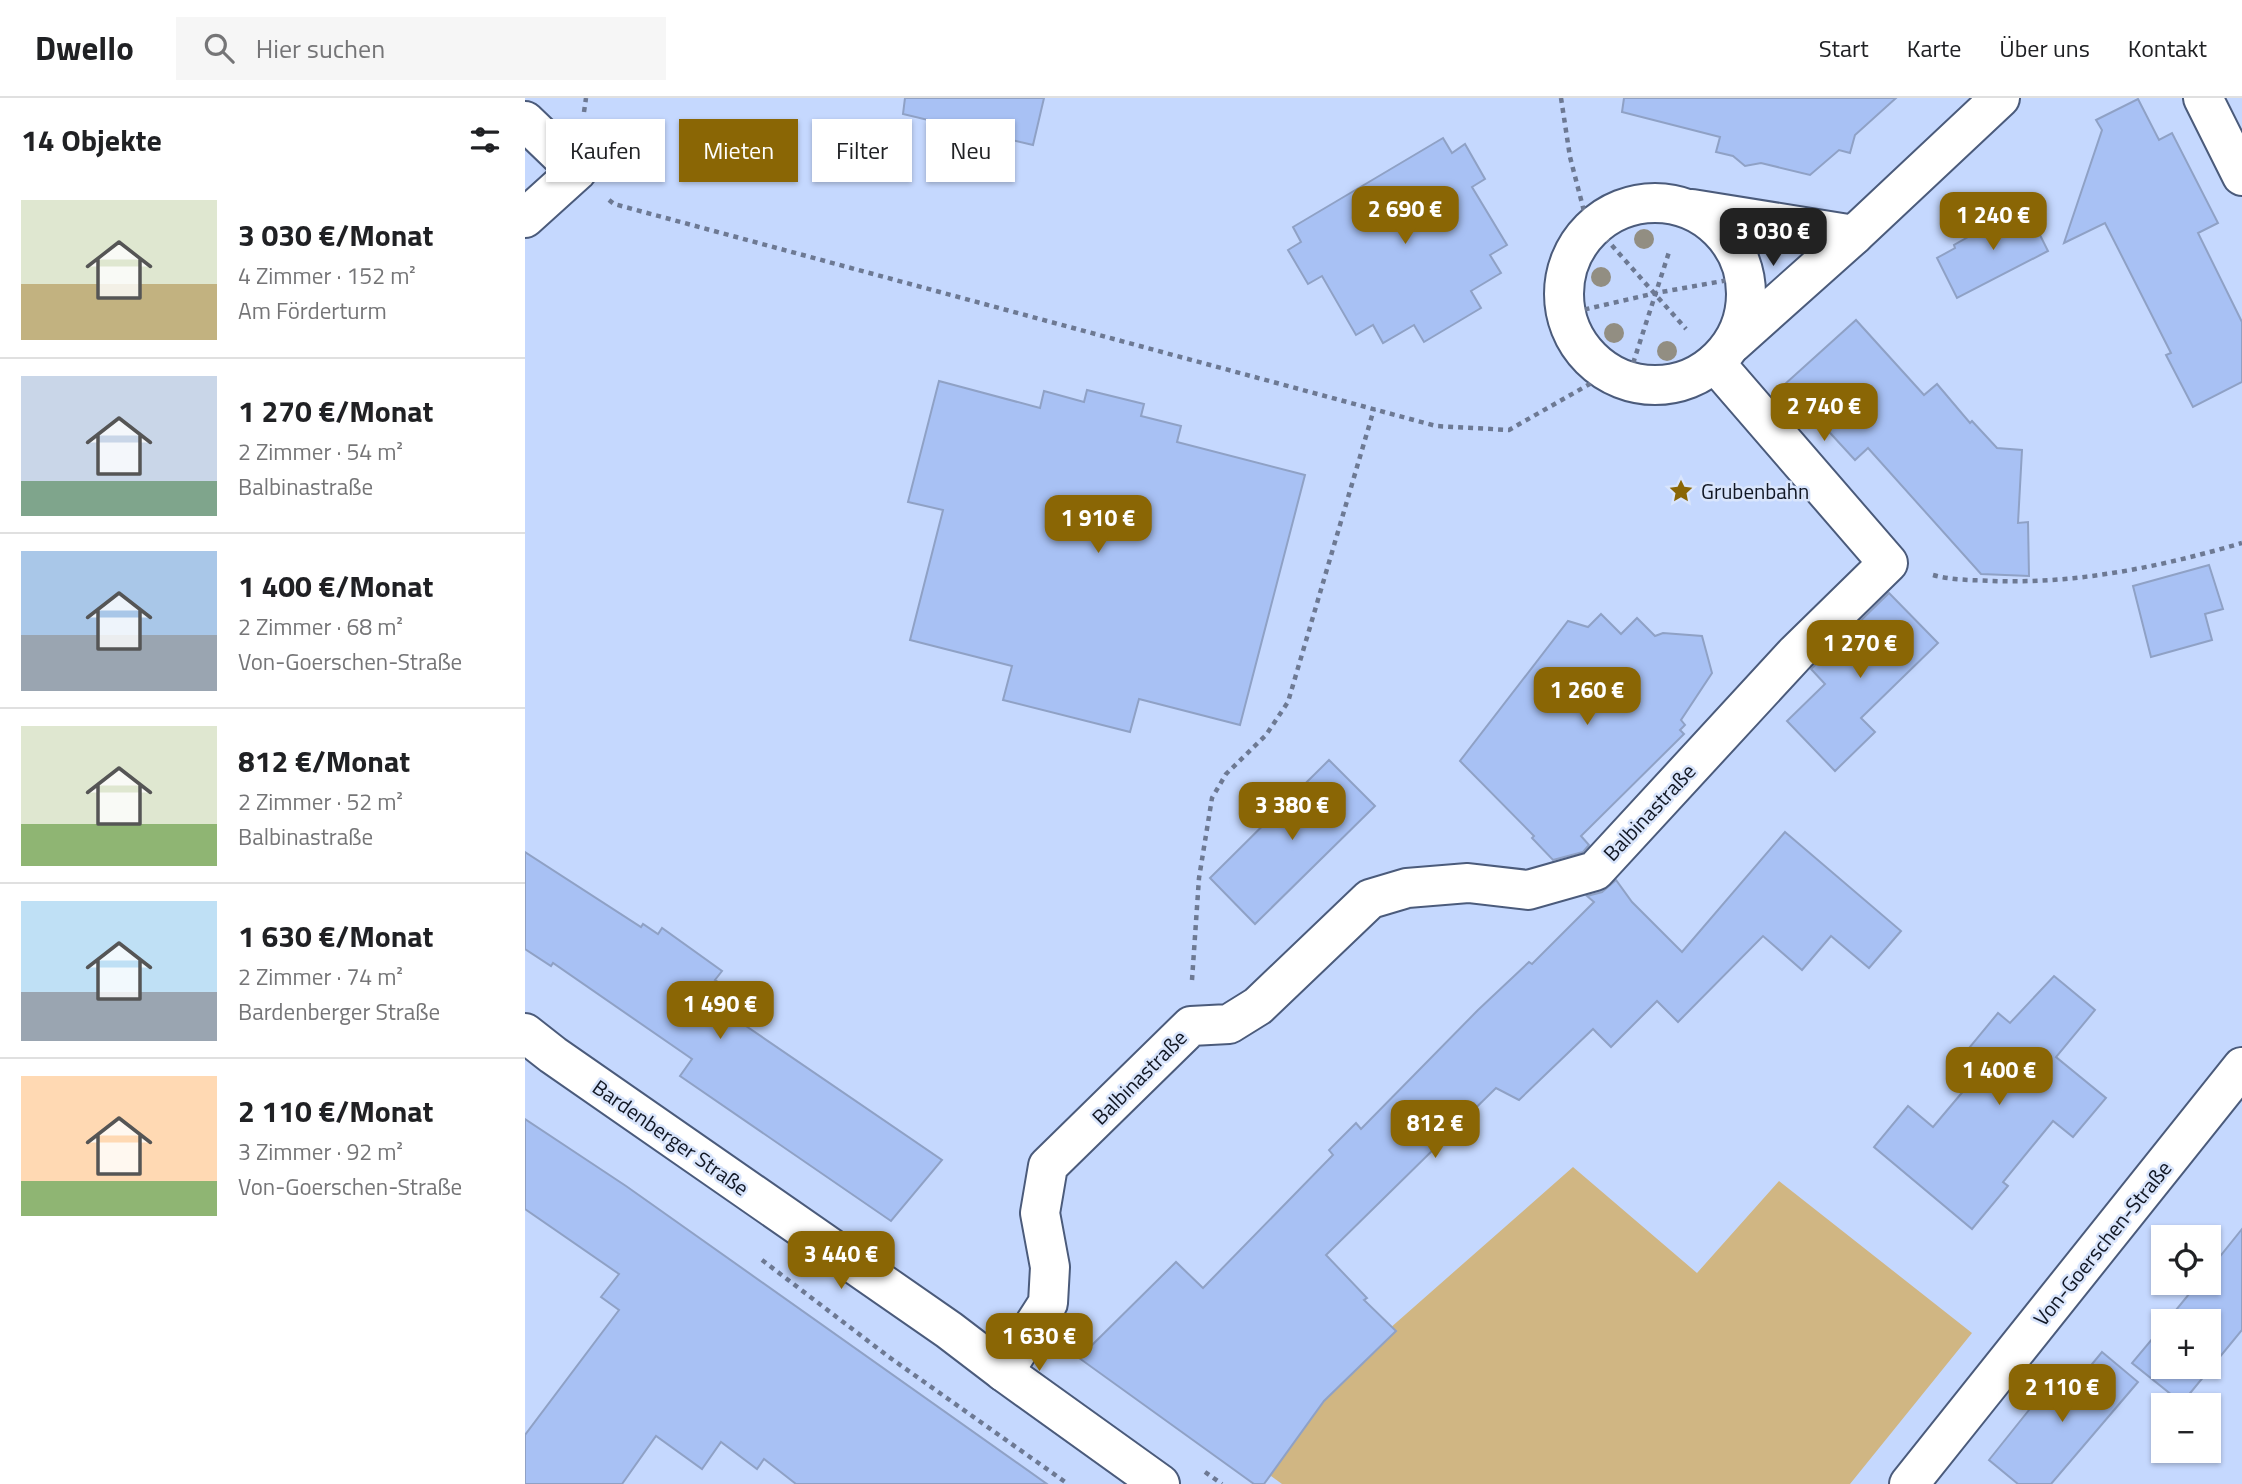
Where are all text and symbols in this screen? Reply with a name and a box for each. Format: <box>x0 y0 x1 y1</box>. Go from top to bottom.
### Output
search box <box>176 17 666 80</box>
text: Dwello <box>35 23 134 73</box>
icon: search <box>200 29 238 67</box>
text: Hier suchen <box>256 29 385 68</box>
text: Start <box>1819 30 1869 66</box>
text: Karte <box>1907 30 1961 66</box>
text: Über uns <box>1999 30 2090 66</box>
text: Kontakt <box>2128 30 2207 66</box>
text: 14 Objekte <box>21 117 162 163</box>
chip: Kaufen <box>546 119 665 182</box>
chip: Mieten <box>679 119 798 182</box>
chip: Filter <box>812 119 912 182</box>
chip: Neu <box>926 119 1015 182</box>
icon: filters <box>466 121 504 159</box>
pin: 2 690 € <box>1340 186 1470 246</box>
text: 2 690 € <box>1368 191 1442 226</box>
pin: 1 240 € <box>1928 192 2058 252</box>
text: 1 240 € <box>1956 197 2030 232</box>
pin: 3 030 € <box>1708 208 1838 268</box>
text: 3 030 €/Monat <box>238 212 434 258</box>
text: 3 030 € <box>1736 213 1810 248</box>
icon: home <box>77 228 161 312</box>
text: 4 Zimmer · 152 m² <box>238 258 416 293</box>
text: Am Förderturm <box>238 293 387 328</box>
pin: 2 740 € <box>1759 384 1889 443</box>
text: 1 270 €/Monat <box>238 388 434 434</box>
text: 2 740 € <box>1787 388 1861 423</box>
icon: home <box>77 404 161 488</box>
text: 2 Zimmer · 54 m² <box>238 434 403 469</box>
text: Balbinastraße <box>238 469 373 504</box>
place label: Grubenbahn <box>1701 475 1809 507</box>
place icon: Grubenbahn <box>1667 477 1695 505</box>
pin: 1 910 € <box>1033 496 1163 555</box>
text: 1 910 € <box>1061 500 1135 535</box>
text: 1 400 €/Monat <box>238 563 434 609</box>
icon: home <box>77 579 161 663</box>
text: 2 Zimmer · 68 m² <box>238 609 403 644</box>
pin: 1 270 € <box>1795 620 1925 680</box>
text: 1 270 € <box>1823 625 1897 660</box>
text: Von-Goerschen-Straße <box>238 644 462 679</box>
pin: 1 260 € <box>1522 668 1652 727</box>
text: 1 260 € <box>1550 672 1624 707</box>
text: 812 €/Monat <box>238 738 410 784</box>
icon: home <box>77 754 161 838</box>
street label: Balbinastraße <box>1595 756 1703 868</box>
pin: 3 380 € <box>1227 782 1357 842</box>
text: 2 Zimmer · 52 m² <box>238 784 403 819</box>
text: 3 380 € <box>1255 787 1329 822</box>
text: Balbinastraße <box>238 819 373 854</box>
text: 1 630 €/Monat <box>238 913 434 959</box>
icon: home <box>77 929 161 1013</box>
text: 2 Zimmer · 74 m² <box>238 959 403 994</box>
pin: 1 490 € <box>655 982 785 1041</box>
text: 1 490 € <box>683 986 757 1021</box>
text: Bardenberger Straße <box>238 994 440 1029</box>
street label: Balbinastraße <box>1084 1022 1194 1132</box>
pin: 1 400 € <box>1934 1048 2064 1107</box>
text: 1 400 € <box>1962 1052 2036 1087</box>
street label: Bardenberger Straße <box>586 1071 756 1203</box>
text: 2 110 €/Monat <box>238 1088 434 1134</box>
pin: 812 € <box>1386 1100 1484 1160</box>
icon: home <box>77 1104 161 1188</box>
text: 812 € <box>1407 1105 1463 1140</box>
text: 3 Zimmer · 92 m² <box>238 1134 403 1169</box>
street label: Von-Goerschen-Straße <box>2025 1153 2179 1333</box>
text: Von-Goerschen-Straße <box>238 1169 462 1204</box>
map controls <box>2151 1225 2221 1463</box>
button: locate <box>2151 1225 2221 1295</box>
pin: 3 440 € <box>776 1232 906 1291</box>
text: 3 440 € <box>804 1236 878 1271</box>
button: + <box>2151 1309 2221 1379</box>
pin: 1 630 € <box>974 1314 1104 1373</box>
text: 1 630 € <box>1002 1318 1076 1353</box>
pin: 2 110 € <box>1997 1364 2127 1424</box>
text: 2 110 € <box>2025 1369 2099 1404</box>
button: − <box>2151 1393 2221 1463</box>

